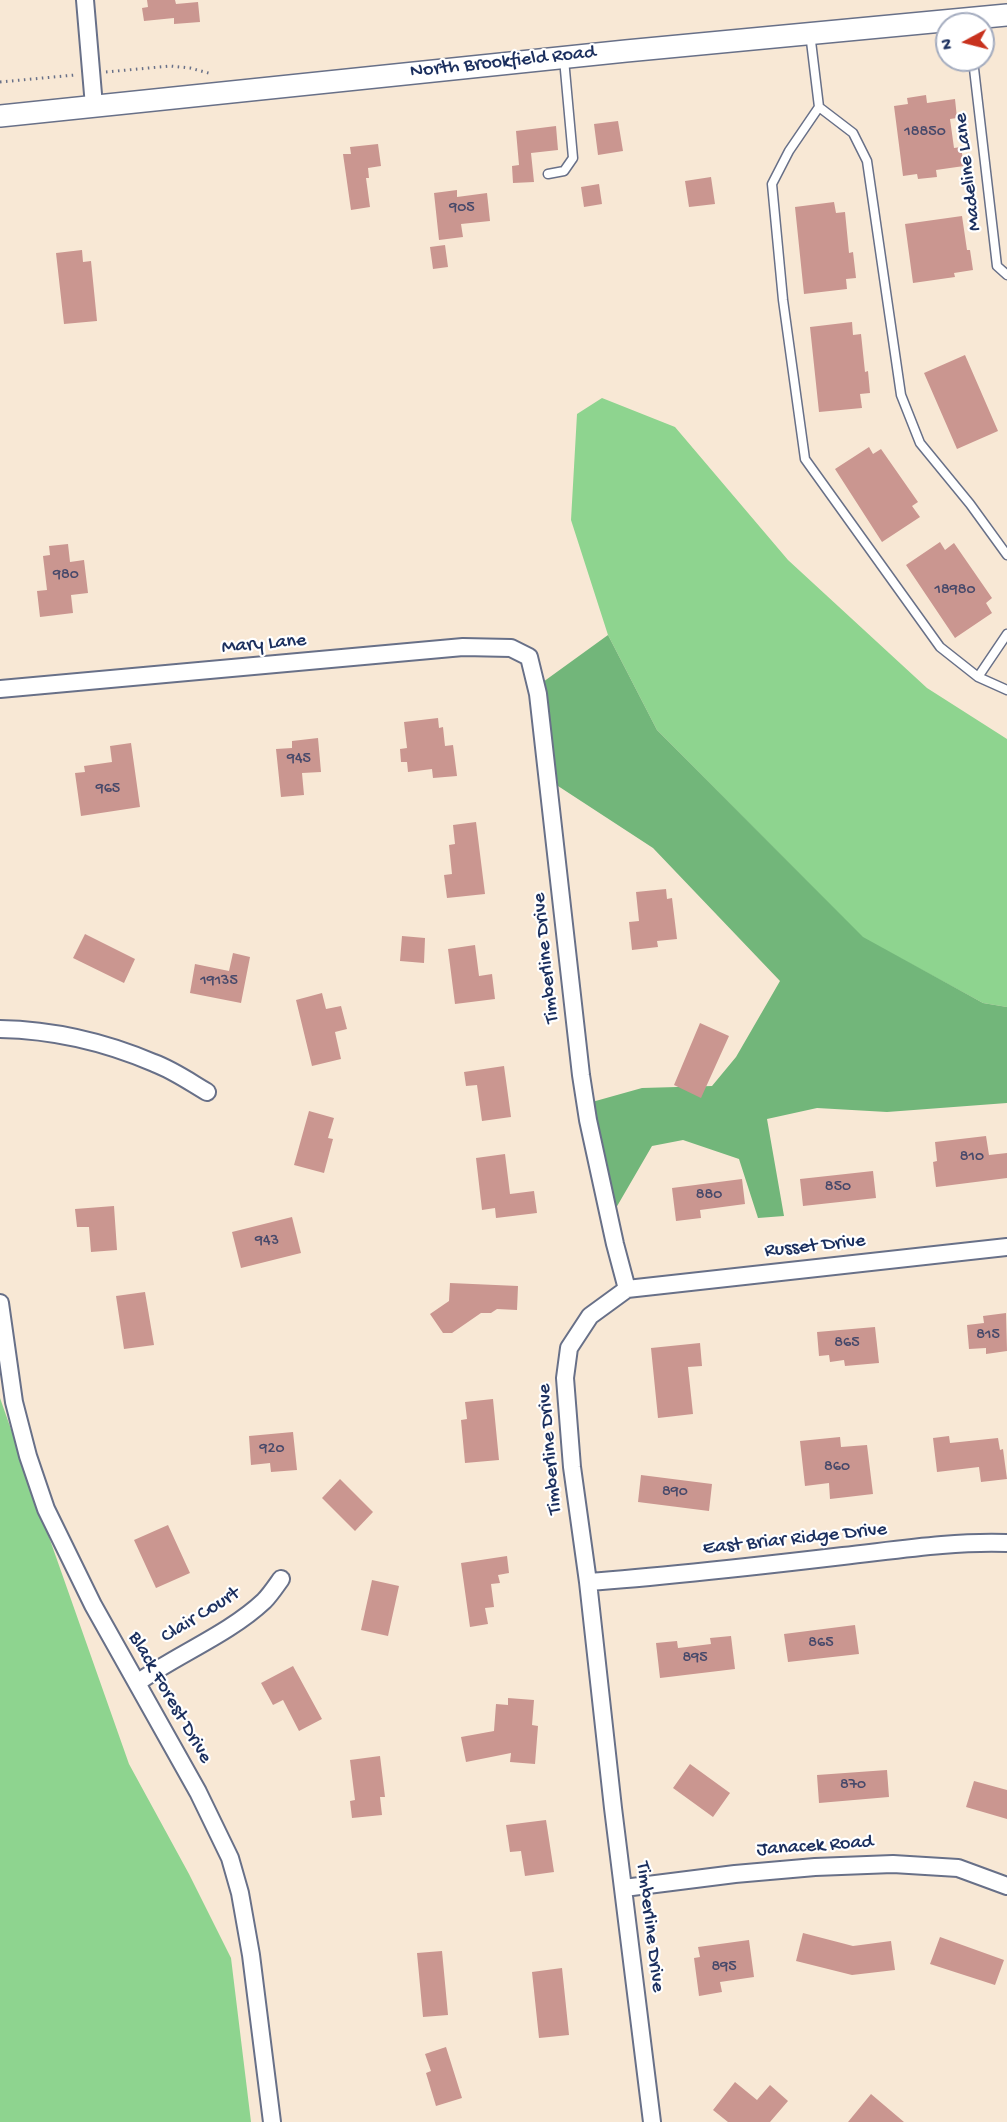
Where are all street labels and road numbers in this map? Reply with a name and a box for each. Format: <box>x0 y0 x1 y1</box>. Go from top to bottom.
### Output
street label: North Brookfield Road <box>409 41 597 85</box>
street label: Madeline Lane <box>950 112 988 232</box>
street label: Mary Lane <box>221 629 307 661</box>
street label: Timberline Drive <box>528 892 566 1024</box>
street label: Russet Drive <box>763 1230 867 1264</box>
street label: Timberline Drive <box>533 1383 569 1515</box>
street label: East Briar Ridge Drive <box>702 1518 888 1562</box>
street label: Clair Court <box>157 1582 245 1650</box>
street label: Black Forest Drive <box>122 1628 216 1768</box>
street label: Janacek Road <box>756 1831 874 1863</box>
street label: Timberline Drive <box>629 1860 669 1994</box>

